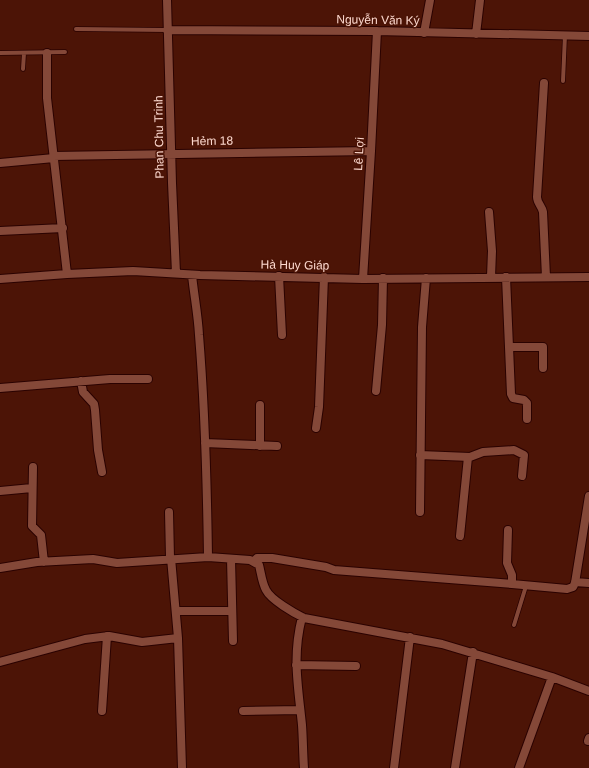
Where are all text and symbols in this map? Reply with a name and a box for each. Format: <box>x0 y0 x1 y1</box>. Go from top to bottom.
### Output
street label: Nguyễn Văn Ký <box>336 11 420 28</box>
street label: Phan Chu Trinh <box>151 95 167 179</box>
street label: Hẻm 18 <box>191 134 233 148</box>
street label: Lê Lợi <box>351 137 367 171</box>
street label: Hà Huy Giáp <box>261 257 330 273</box>

